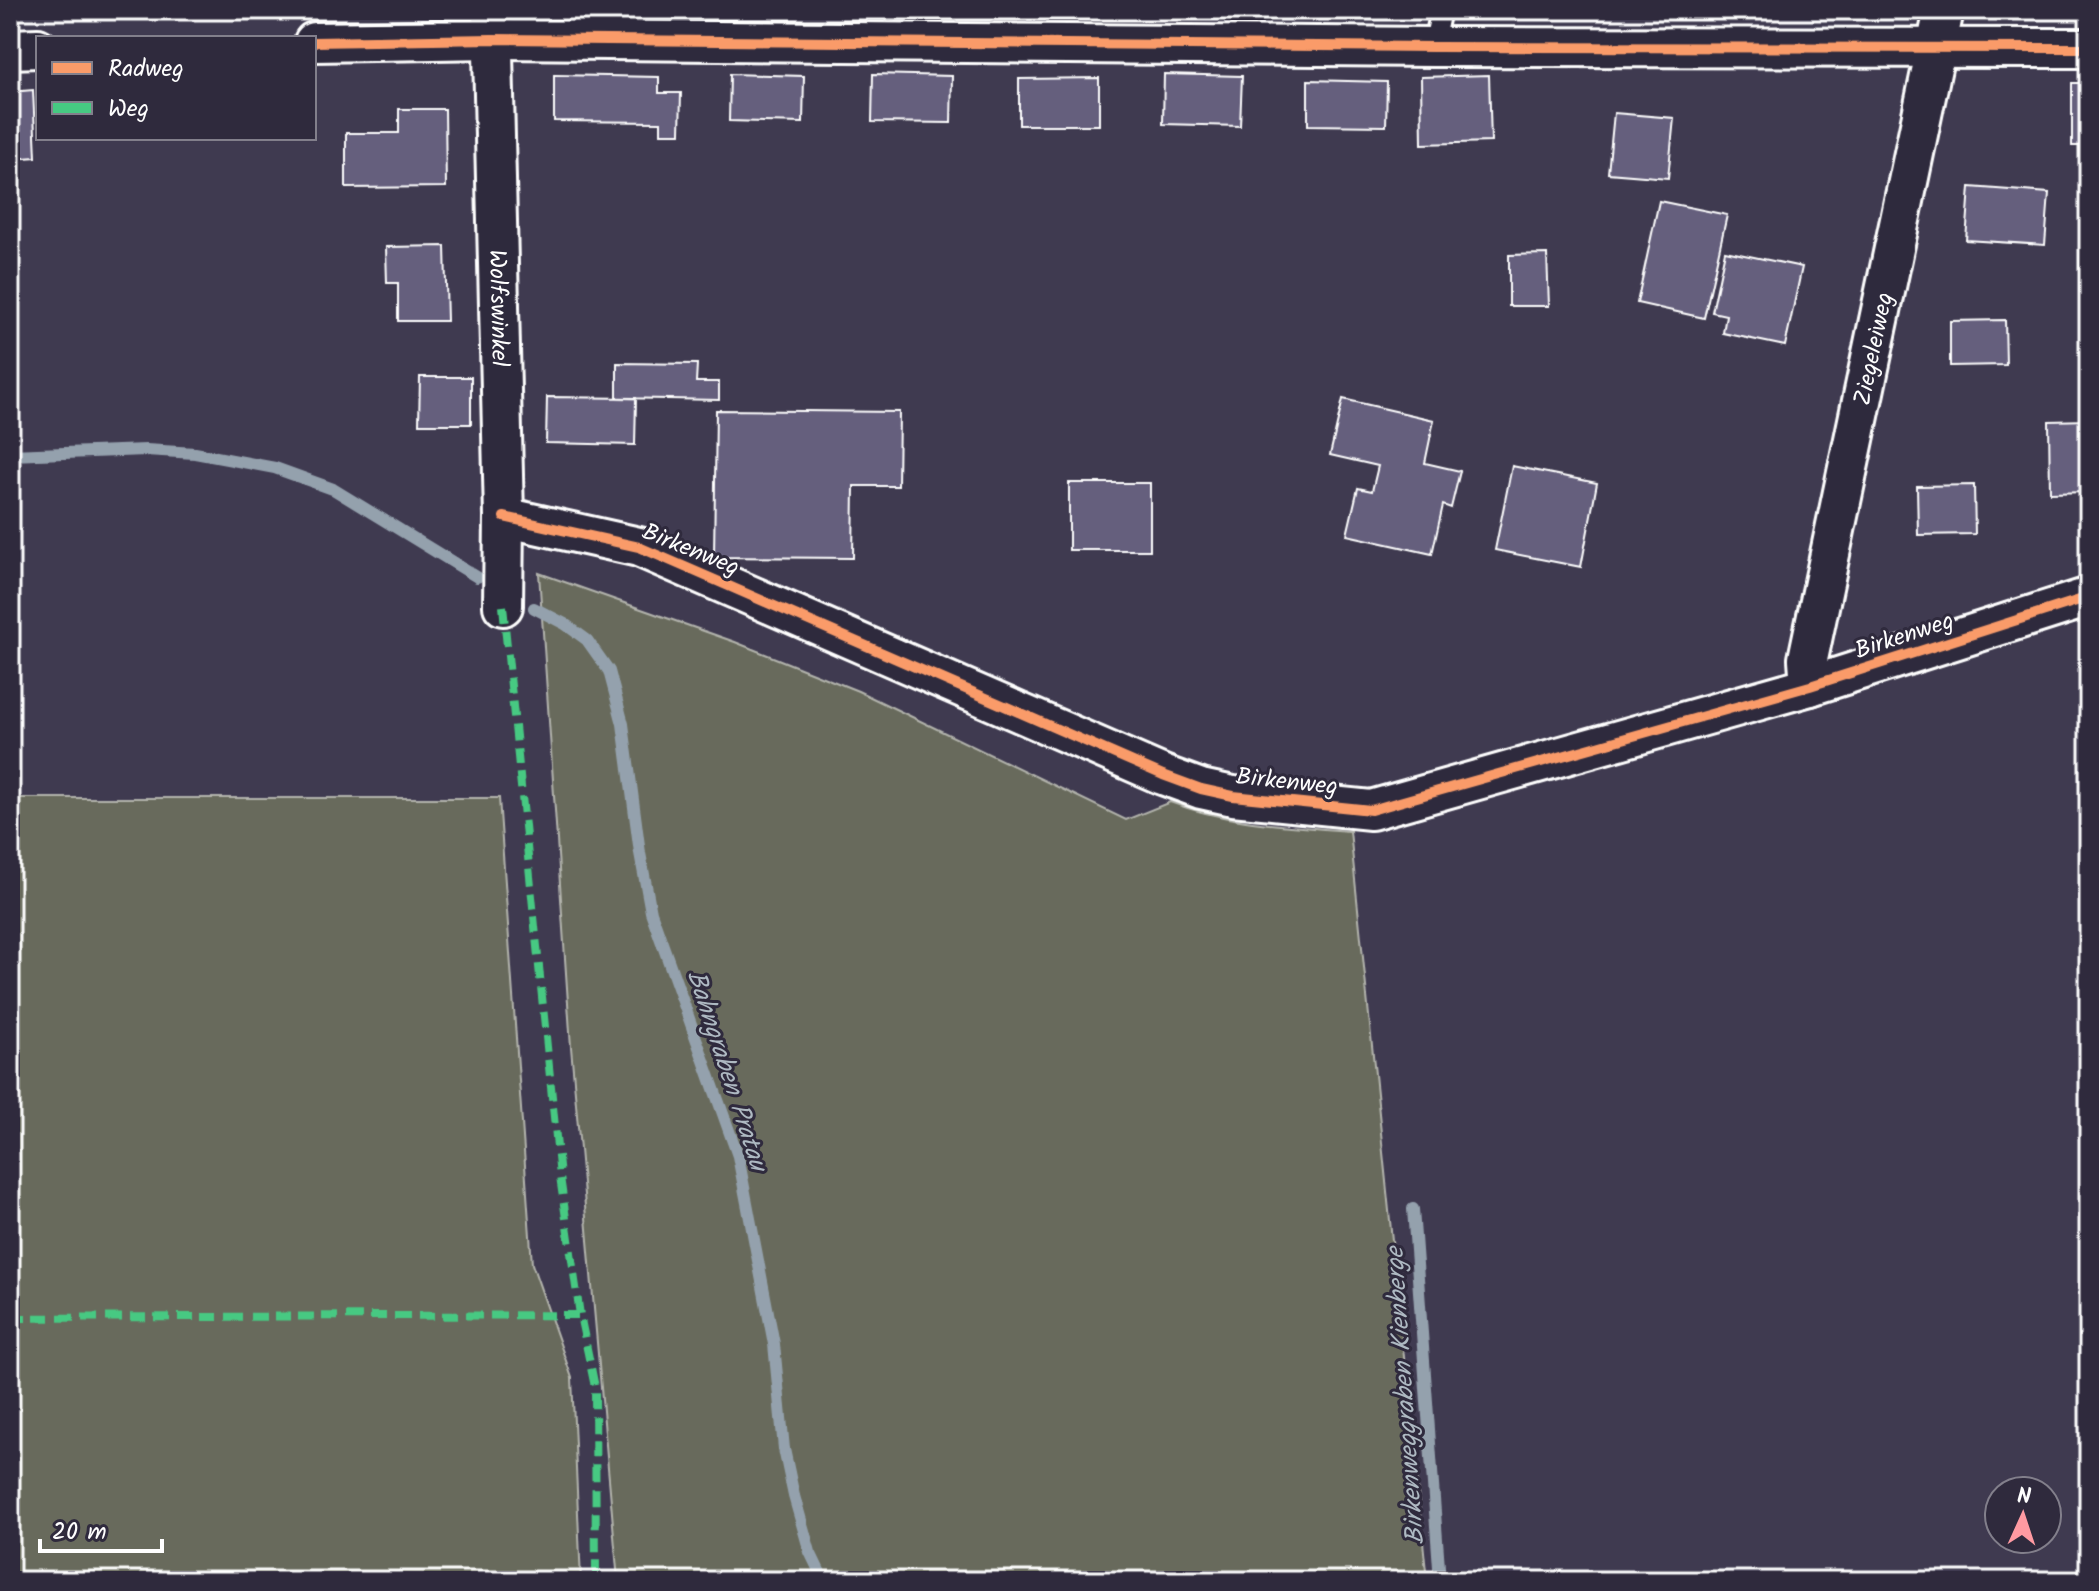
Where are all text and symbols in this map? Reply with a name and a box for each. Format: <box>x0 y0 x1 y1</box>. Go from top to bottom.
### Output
legend <box>36 36 316 140</box>
text: Radweg <box>108 50 184 89</box>
text: Weg <box>108 90 149 129</box>
street label: Wolfswinkel <box>477 249 518 367</box>
street label: Ziegeleiweg <box>1844 289 1905 409</box>
street label: Birkenweg <box>636 513 745 588</box>
street label: Birkenweg <box>1850 602 1959 671</box>
street label: Birkenweg <box>1234 758 1340 807</box>
water label: Bahngraben Pratau <box>674 965 779 1180</box>
water label: Birkenweggraben Kienberge <box>1374 1243 1437 1546</box>
north arrow <box>1983 1475 2063 1555</box>
text: N <box>2016 1480 2032 1515</box>
scale bar <box>40 1503 162 1553</box>
text: 20 m <box>52 1513 107 1552</box>

